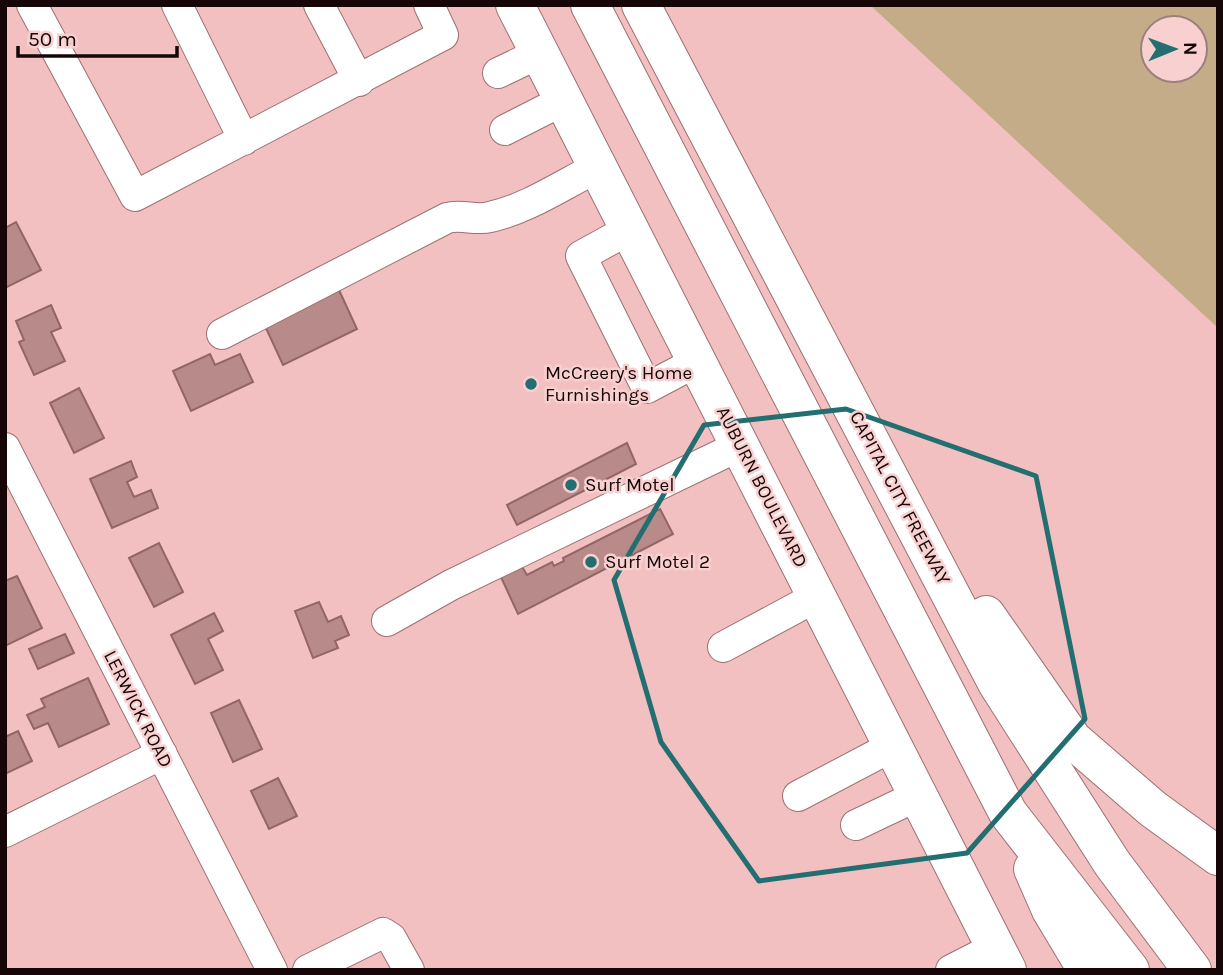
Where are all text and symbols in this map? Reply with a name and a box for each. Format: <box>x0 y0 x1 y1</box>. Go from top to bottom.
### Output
scale bar <box>18 14 177 58</box>
north arrow <box>1139 14 1209 84</box>
text: 50 m <box>28 27 77 51</box>
text: N <box>1179 42 1201 56</box>
place label: McCreery's Home Furnishings <box>545 362 692 406</box>
marker: McCreery's Home Furnishings <box>523 376 539 392</box>
street label: AUBURN BOULEVARD <box>712 403 812 571</box>
street label: CAPITAL CITY FREEWAY <box>845 408 955 589</box>
place label: Surf Motel <box>585 474 675 496</box>
marker: Surf Motel <box>563 477 579 493</box>
place label: Surf Motel 2 <box>605 551 710 573</box>
marker: Surf Motel 2 <box>583 554 599 570</box>
street label: LERWICK ROAD <box>99 647 177 771</box>

